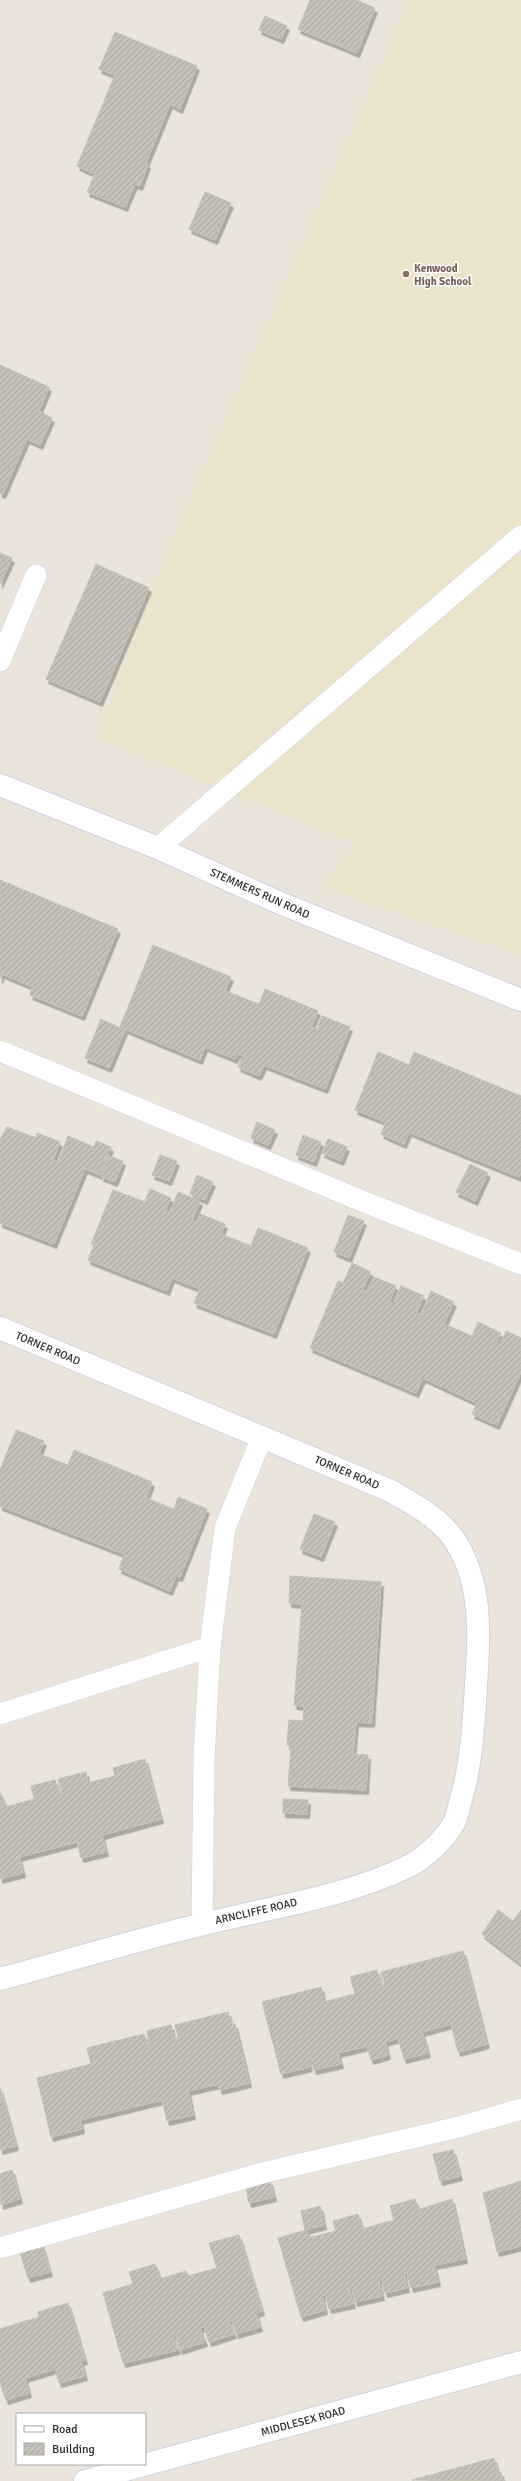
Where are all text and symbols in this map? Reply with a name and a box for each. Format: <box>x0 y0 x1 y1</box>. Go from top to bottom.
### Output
place label: Kenwood High School <box>414 262 472 288</box>
marker: Kenwood High School <box>401 269 411 279</box>
street label: STEMMERS RUN ROAD <box>208 866 312 921</box>
street label: TORNER ROAD <box>13 1329 82 1368</box>
street label: TORNER ROAD <box>312 1453 381 1492</box>
street label: ARNCLIFFE ROAD <box>214 1896 298 1927</box>
street label: MIDDLESEX ROAD <box>260 2404 347 2439</box>
legend <box>16 2413 146 2465</box>
text: Road <box>52 2422 78 2437</box>
text: Building <box>52 2442 95 2457</box>

